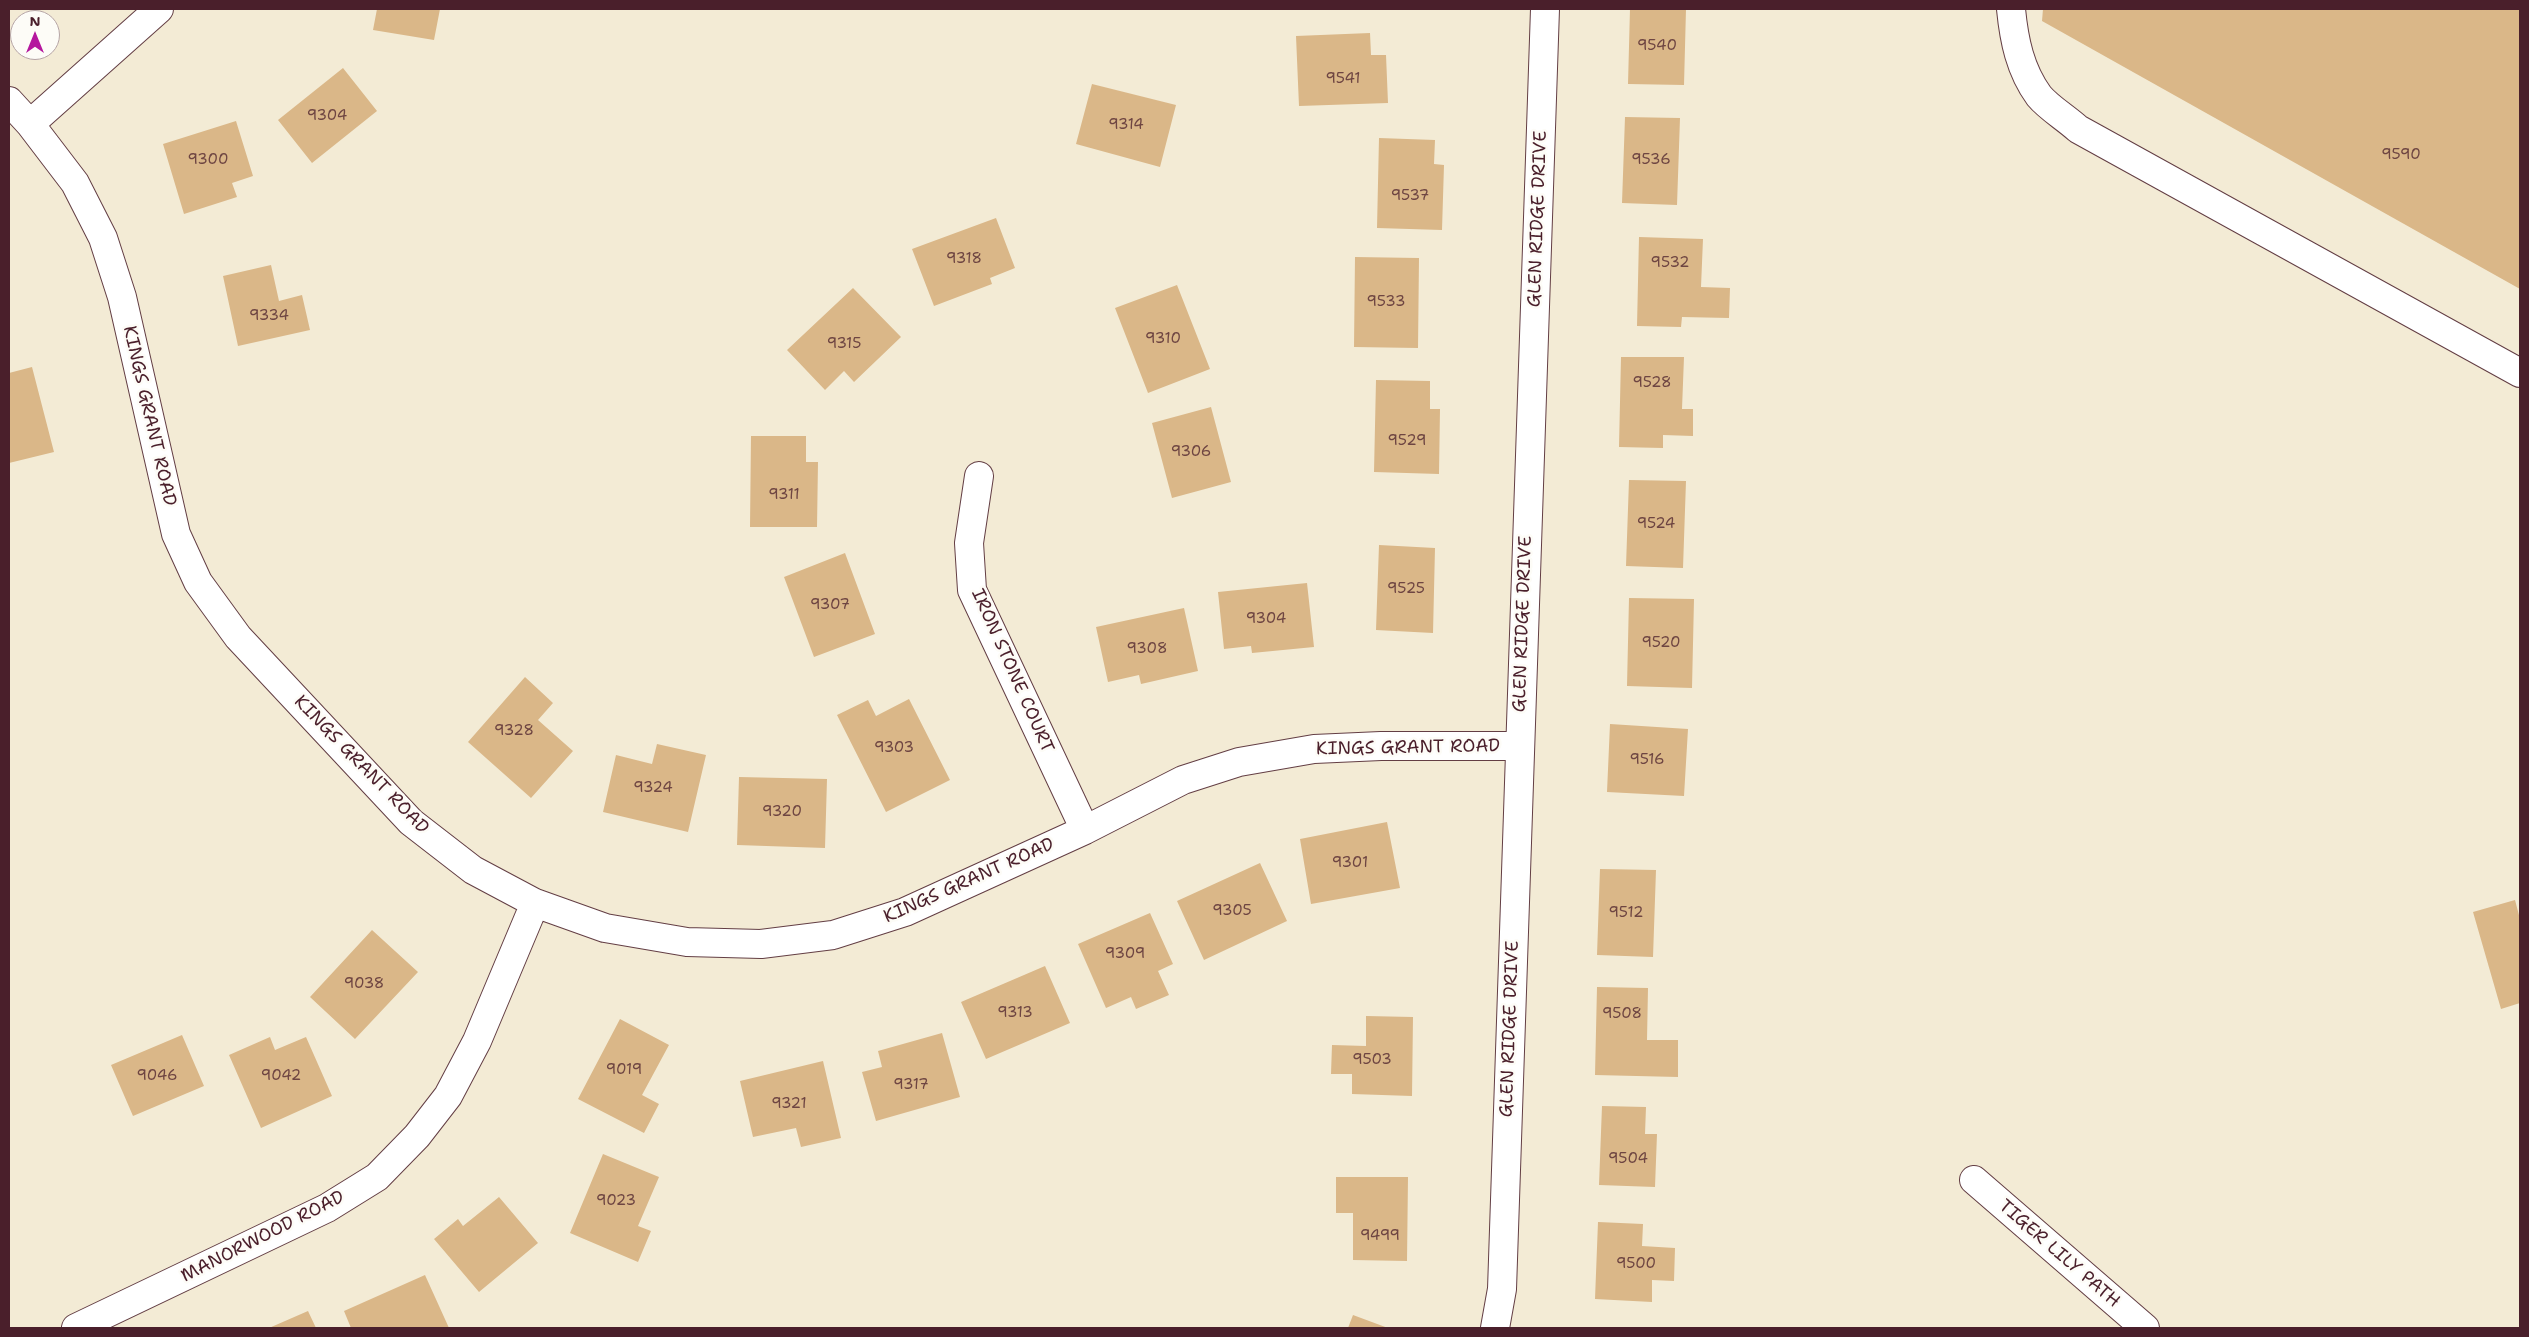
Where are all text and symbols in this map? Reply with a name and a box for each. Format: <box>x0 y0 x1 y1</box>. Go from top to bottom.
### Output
north arrow <box>10 10 60 60</box>
text: N <box>29 12 41 30</box>
house number: 9540 <box>1637 37 1677 55</box>
house number: 9541 <box>1325 70 1361 88</box>
house number: 9304 <box>307 107 347 125</box>
house number: 9314 <box>1108 116 1144 134</box>
street label: GLEN RIDGE DRIVE <box>1524 130 1552 308</box>
house number: 9590 <box>2381 146 2421 164</box>
house number: 9300 <box>188 151 228 169</box>
house number: 9536 <box>1631 151 1671 169</box>
house number: 9537 <box>1391 187 1429 205</box>
house number: 9318 <box>946 250 982 268</box>
house number: 9532 <box>1651 254 1689 272</box>
house number: 9533 <box>1367 293 1405 311</box>
house number: 9334 <box>249 307 289 325</box>
street label: KINGS GRANT ROAD <box>118 324 180 508</box>
house number: 9310 <box>1145 330 1181 348</box>
house number: 9315 <box>827 335 861 353</box>
house number: 9528 <box>1632 374 1672 392</box>
house number: 9529 <box>1388 432 1426 450</box>
house number: 9306 <box>1171 443 1211 461</box>
house number: 9311 <box>768 486 800 504</box>
house number: 9524 <box>1637 515 1675 533</box>
street label: GLEN RIDGE DRIVE <box>1509 535 1537 713</box>
house number: 9525 <box>1387 580 1425 598</box>
street label: IRON STONE COURT <box>966 586 1058 756</box>
house number: 9307 <box>810 596 850 614</box>
house number: 9304 <box>1246 610 1286 628</box>
house number: 9520 <box>1641 634 1681 652</box>
house number: 9308 <box>1127 640 1167 658</box>
street label: KINGS GRANT ROAD <box>289 691 433 839</box>
house number: 9328 <box>494 722 534 740</box>
street label: KINGS GRANT ROAD <box>1316 736 1500 760</box>
house number: 9303 <box>874 739 914 757</box>
house number: 9516 <box>1629 751 1665 769</box>
house number: 9324 <box>633 779 673 797</box>
house number: 9320 <box>762 803 802 821</box>
street label: KINGS GRANT ROAD <box>880 834 1058 928</box>
house number: 9301 <box>1332 854 1368 872</box>
house number: 9305 <box>1212 902 1252 920</box>
house number: 9512 <box>1609 904 1643 922</box>
street label: GLEN RIDGE DRIVE <box>1496 940 1524 1118</box>
house number: 9309 <box>1105 945 1145 963</box>
house number: 9038 <box>344 975 384 993</box>
house number: 9313 <box>997 1004 1033 1022</box>
house number: 9508 <box>1602 1005 1642 1023</box>
house number: 9503 <box>1352 1051 1392 1069</box>
house number: 9019 <box>606 1061 642 1079</box>
house number: 9046 <box>136 1067 178 1085</box>
house number: 9042 <box>261 1067 301 1085</box>
house number: 9317 <box>893 1076 929 1094</box>
house number: 9321 <box>771 1095 807 1113</box>
house number: 9504 <box>1608 1150 1648 1168</box>
street label: MANORWOOD ROAD <box>178 1186 348 1288</box>
house number: 9023 <box>596 1192 636 1210</box>
street label: TIGER LILY PATH <box>1994 1195 2124 1313</box>
house number: 9499 <box>1360 1227 1400 1245</box>
house number: 9500 <box>1616 1255 1656 1273</box>

